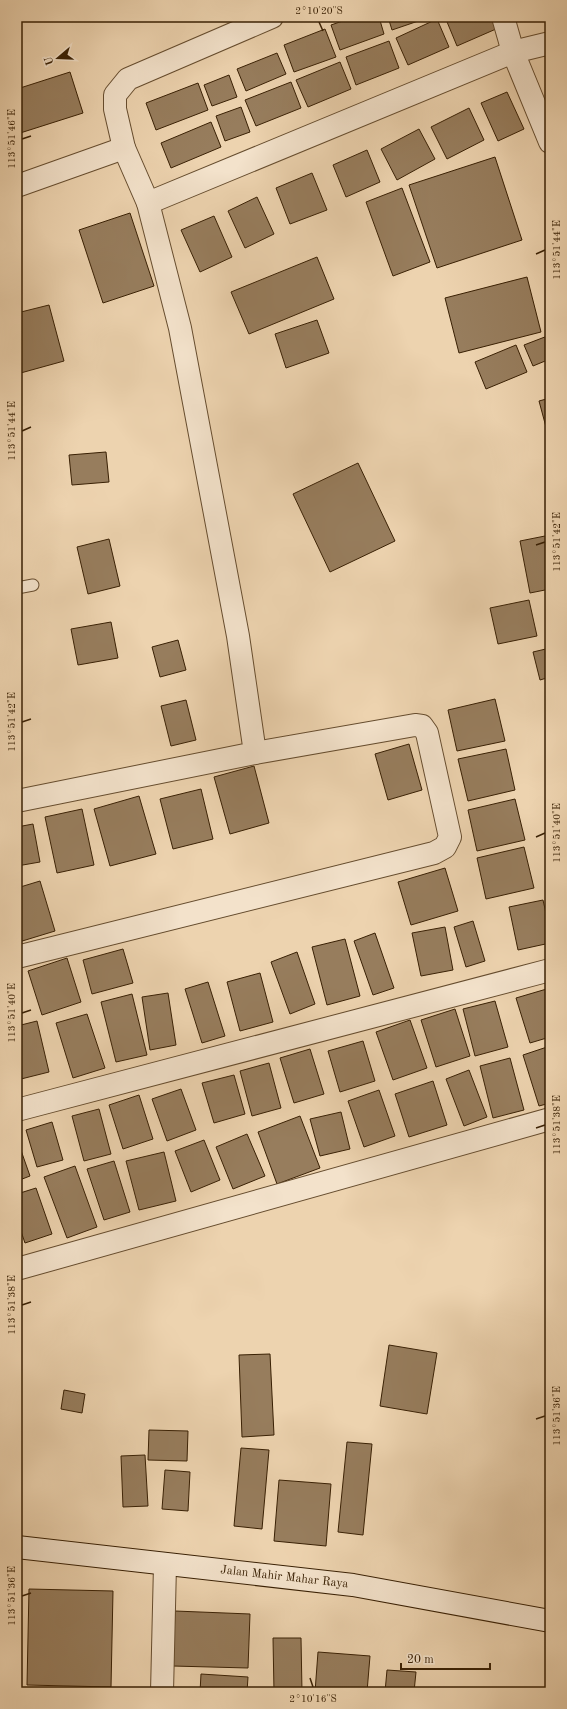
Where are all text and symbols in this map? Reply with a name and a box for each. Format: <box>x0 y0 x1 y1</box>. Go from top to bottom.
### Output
text: 2°10'20"S <box>295 6 343 16</box>
north arrow <box>38 38 78 78</box>
text: U <box>43 55 57 67</box>
text: 113°51'46"E <box>7 109 17 169</box>
text: 113°51'44"E <box>552 220 562 280</box>
text: 113°51'44"E <box>7 401 17 461</box>
text: 113°51'42"E <box>552 512 562 572</box>
text: 113°51'42"E <box>7 692 17 752</box>
text: 113°51'40"E <box>552 803 562 863</box>
text: 113°51'40"E <box>7 983 17 1043</box>
text: 113°51'38"E <box>552 1095 562 1155</box>
text: 113°51'38"E <box>7 1275 17 1335</box>
text: 113°51'36"E <box>552 1386 562 1446</box>
street label: Jalan Mahir Mahar Raya <box>220 1564 349 1590</box>
text: 113°51'36"E <box>7 1566 17 1626</box>
scale bar <box>401 1645 490 1671</box>
text: 20 m <box>407 1654 434 1666</box>
text: 2°10'16"S <box>289 1694 337 1704</box>

